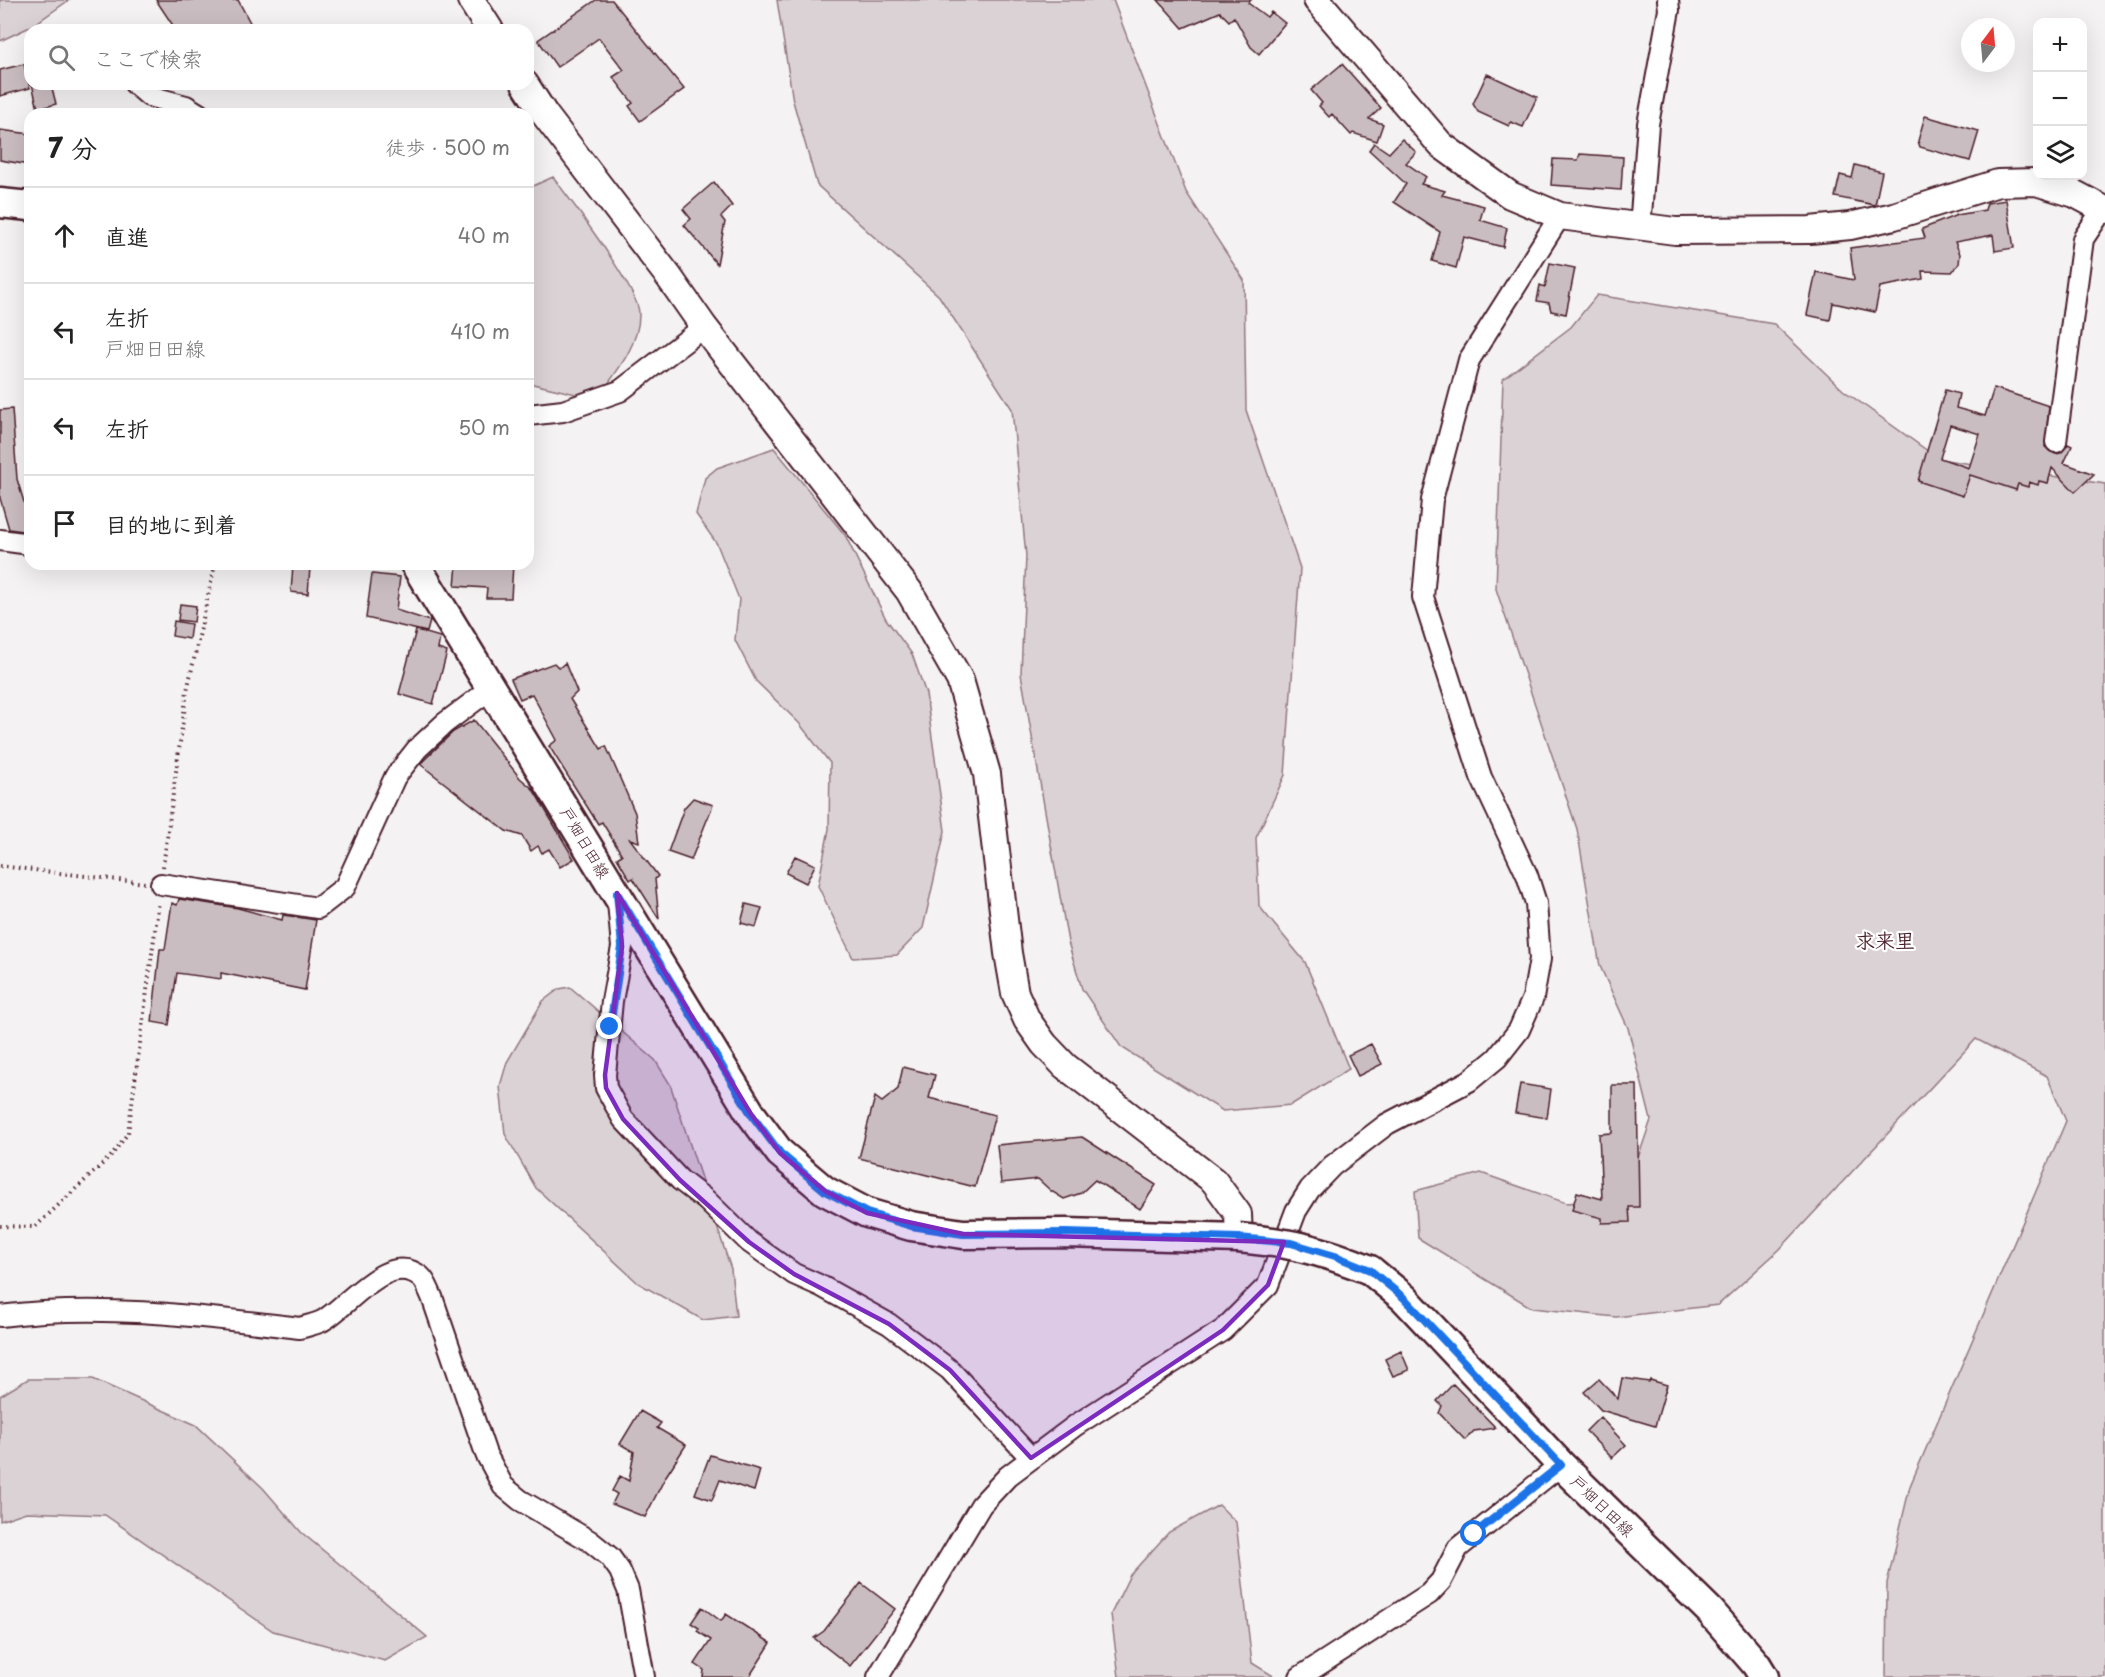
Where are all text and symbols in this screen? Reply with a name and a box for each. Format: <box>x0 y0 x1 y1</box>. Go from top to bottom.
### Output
north arrow <box>1961 18 2015 72</box>
map controls <box>2033 18 2087 180</box>
button: + <box>2033 18 2087 72</box>
search box <box>24 24 534 90</box>
icon: search <box>45 41 78 74</box>
text: ここで検索 <box>93 41 203 74</box>
button: − <box>2033 72 2087 126</box>
button: layers <box>2033 126 2087 180</box>
text: 7 分 <box>48 128 97 167</box>
text: 徒歩 · 500 m <box>385 132 510 162</box>
icon: ahead <box>48 219 81 252</box>
text: 直進 <box>105 219 149 252</box>
text: 40 m <box>458 220 510 250</box>
text: 左折 <box>105 300 149 333</box>
icon: left <box>48 315 81 348</box>
text: 410 m <box>450 316 510 346</box>
text: 戸畑日田線 <box>105 333 205 363</box>
icon: left <box>48 411 81 444</box>
text: 左折 <box>105 411 149 444</box>
text: 50 m <box>458 412 510 442</box>
icon: arrive <box>48 507 81 540</box>
text: 目的地に到着 <box>105 507 237 540</box>
street label: 戸畑日田線 <box>555 802 617 882</box>
district label: 求来里 <box>1855 925 1915 955</box>
route end <box>596 1013 622 1039</box>
street label: 戸畑日田線 <box>1566 1469 1640 1541</box>
route start <box>1460 1520 1486 1546</box>

